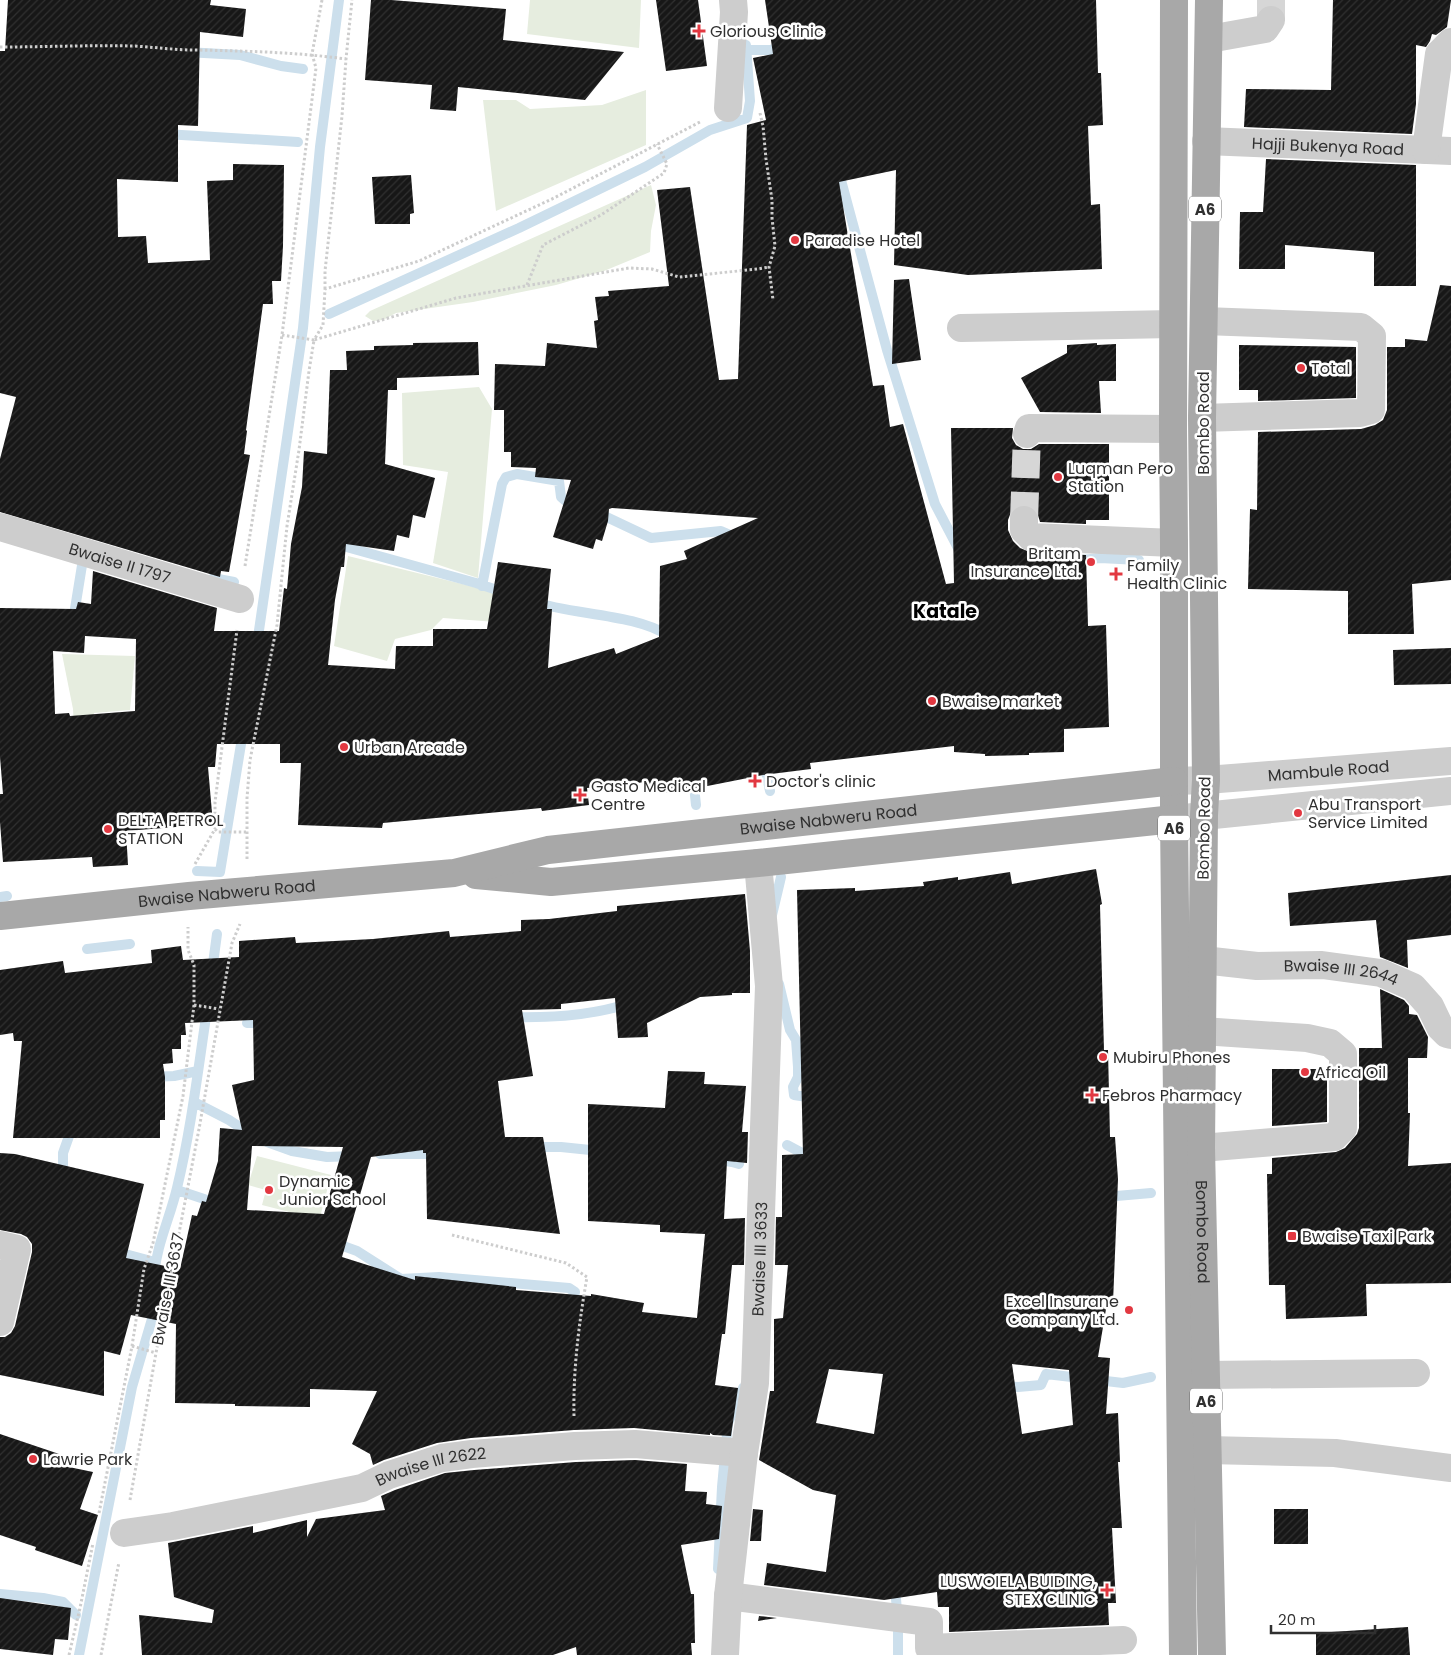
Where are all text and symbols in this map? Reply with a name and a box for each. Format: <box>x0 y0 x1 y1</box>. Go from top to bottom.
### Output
place label: Glorious Clinic <box>710 20 824 43</box>
marker: Glorious Clinic <box>692 24 706 38</box>
street label: Hajji Bukenya Road <box>1251 131 1404 161</box>
road number: A6 <box>1189 196 1221 222</box>
place label: Paradise Hotel <box>805 229 920 252</box>
marker: Paradise Hotel <box>789 234 801 246</box>
place label: Total <box>1311 357 1350 380</box>
marker: Total <box>1295 362 1307 374</box>
street label: Bombo Road <box>1192 371 1215 475</box>
place label: Luqman Pero Station <box>1068 457 1173 498</box>
marker: Luqman Pero Station <box>1052 471 1064 483</box>
street label: Bwaise II 1797 <box>66 537 174 589</box>
place label: Britam Insurance Ltd. <box>970 542 1081 583</box>
place label: Family Health Clinic <box>1127 554 1227 595</box>
marker: Britam Insurance Ltd. <box>1085 556 1097 568</box>
marker: Family Health Clinic <box>1109 567 1123 581</box>
district label: Katale <box>913 598 977 625</box>
place label: Bwaise market <box>942 690 1060 713</box>
marker: Bwaise market <box>926 695 938 707</box>
place label: Urban Arcade <box>354 736 465 759</box>
marker: Urban Arcade <box>338 741 350 753</box>
street label: Mambule Road <box>1267 754 1390 787</box>
place label: Doctor's clinic <box>766 770 876 793</box>
marker: Doctor's clinic <box>748 774 762 788</box>
place label: Gasto Medical Centre <box>591 775 706 816</box>
street label: Bombo Road <box>1192 776 1216 880</box>
marker: Gasto Medical Centre <box>573 788 587 802</box>
place label: Abu Transport Service Limited <box>1308 793 1428 834</box>
street label: Bwaise Nabweru Road <box>739 798 918 840</box>
marker: Abu Transport Service Limited <box>1292 807 1304 819</box>
place label: DELTA PETROL STATION <box>118 809 224 850</box>
road number: A6 <box>1158 816 1190 840</box>
marker: DELTA PETROL STATION <box>102 823 114 835</box>
street label: Bwaise Nabweru Road <box>137 874 317 913</box>
street label: Bwaise III 2644 <box>1284 954 1402 991</box>
place label: Mubiru Phones <box>1113 1046 1231 1069</box>
marker: Mubiru Phones <box>1097 1051 1109 1063</box>
place label: Africa Oil <box>1315 1061 1386 1084</box>
marker: Africa Oil <box>1299 1066 1311 1078</box>
place label: Febros Pharmacy <box>1102 1084 1242 1107</box>
marker: Febros Pharmacy <box>1086 1089 1098 1101</box>
place label: Dynamic Junior School <box>279 1170 386 1211</box>
street label: Bombo Road <box>1190 1180 1215 1284</box>
marker: Dynamic Junior School <box>263 1184 275 1196</box>
street label: Bwaise III 3633 <box>746 1201 773 1317</box>
place label: Bwaise Taxi Park <box>1302 1225 1433 1248</box>
marker: Bwaise Taxi Park <box>1286 1230 1298 1242</box>
street label: Bwaise III 3637 <box>146 1231 190 1347</box>
place label: Excel Insurane Company Ltd. <box>1006 1290 1119 1331</box>
marker: Excel Insurane Company Ltd. <box>1123 1304 1135 1316</box>
road number: A6 <box>1190 1388 1222 1414</box>
street label: Bwaise III 2622 <box>371 1441 487 1492</box>
place label: Lawrie Park <box>43 1448 133 1471</box>
marker: Lawrie Park <box>27 1453 39 1465</box>
place label: LUSWOIELA BUIDING, STEX CLINIC <box>940 1570 1096 1611</box>
marker: LUSWOIELA BUIDING, STEX CLINIC <box>1100 1583 1114 1597</box>
scale bar <box>1271 1602 1375 1634</box>
text: 20 m <box>1278 1609 1316 1630</box>

